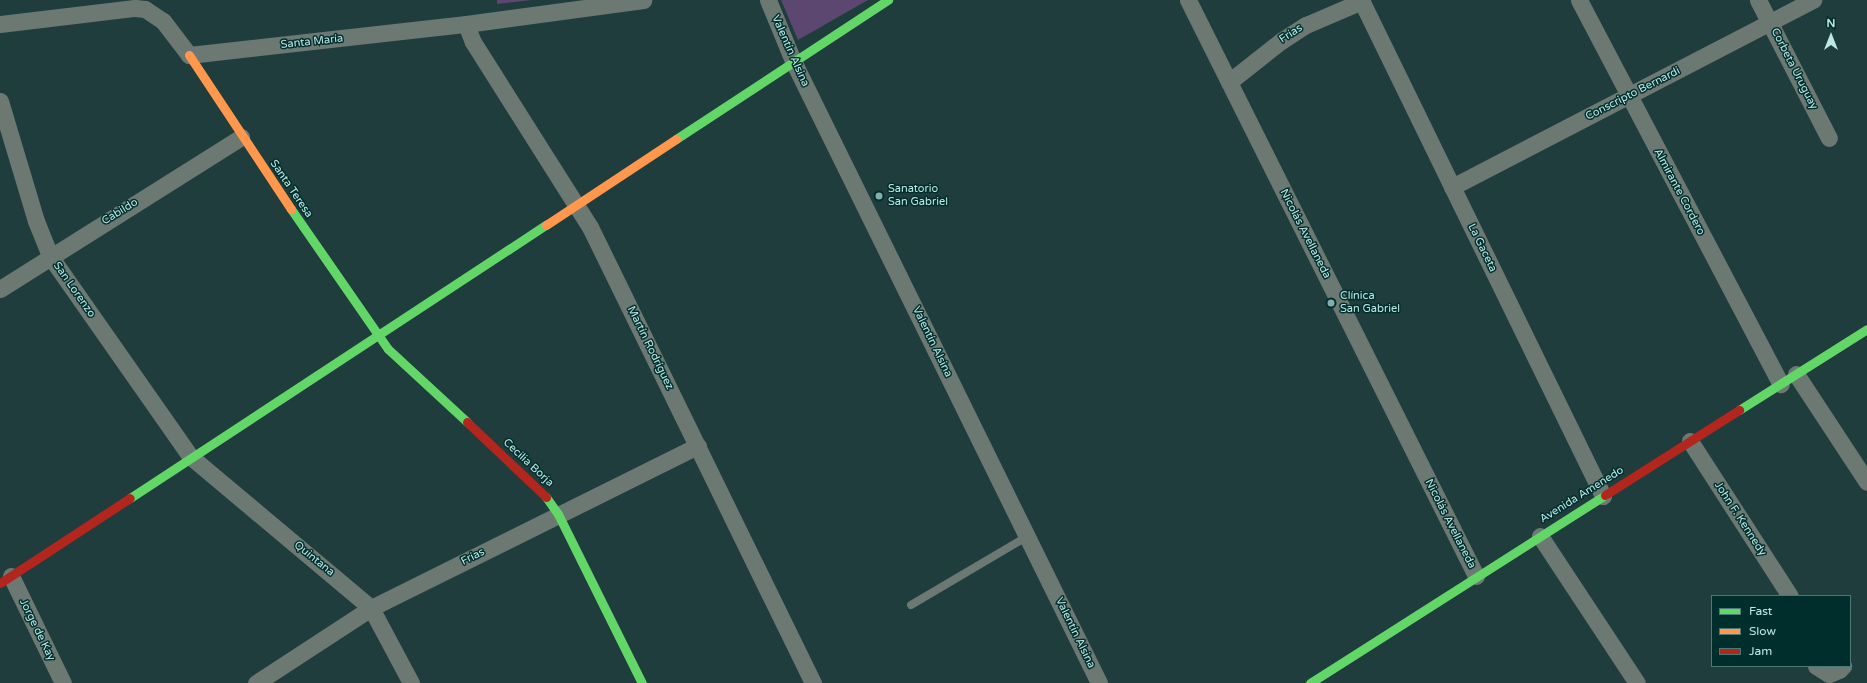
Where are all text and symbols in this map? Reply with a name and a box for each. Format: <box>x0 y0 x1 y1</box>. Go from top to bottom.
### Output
street label: Valentín Alsina <box>768 13 812 89</box>
north arrow <box>1811 16 1851 56</box>
text: N <box>1827 17 1835 30</box>
street label: Frías <box>1277 22 1305 46</box>
street label: Corbeta Uruguay <box>1768 26 1820 112</box>
street label: Santa María <box>280 32 344 52</box>
street label: Conscripto Bernardi <box>1584 64 1682 124</box>
street label: Almirante Cordero <box>1651 147 1707 237</box>
street label: Santa Teresa <box>267 158 315 220</box>
place label: Sanatorio San Gabriel <box>888 183 948 209</box>
street label: Nicolás Avellaneda <box>1277 187 1333 281</box>
marker: Sanatorio San Gabriel <box>873 190 885 202</box>
street label: Cabildo <box>100 196 140 228</box>
street label: La Gaceta <box>1465 222 1499 274</box>
street label: San Lorenzo <box>50 260 98 320</box>
place label: Clínica San Gabriel <box>1340 290 1400 316</box>
marker: Clínica San Gabriel <box>1325 297 1337 309</box>
street label: Martín Rodríguez <box>624 304 676 392</box>
street label: Valentín Alsina <box>909 304 955 380</box>
street label: Cecilia Borja <box>500 436 556 490</box>
street label: Avenida Amenedo <box>1538 464 1626 526</box>
street label: Nicolás Avellaneda <box>1422 477 1478 571</box>
street label: John F. Kennedy <box>1711 479 1769 559</box>
street label: Quintana <box>291 539 337 579</box>
street label: Frías <box>459 545 487 569</box>
street label: Valentín Alsina <box>1052 595 1098 671</box>
legend <box>1711 595 1851 667</box>
street label: Jorge de Kay <box>16 597 58 663</box>
text: Fast <box>1749 604 1772 618</box>
text: Slow <box>1749 624 1776 638</box>
text: Jam <box>1749 644 1772 658</box>

